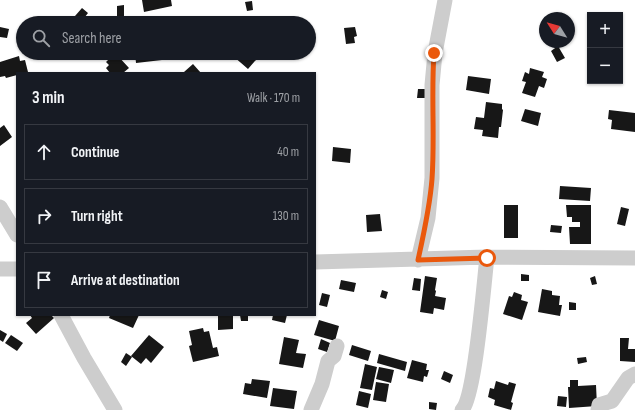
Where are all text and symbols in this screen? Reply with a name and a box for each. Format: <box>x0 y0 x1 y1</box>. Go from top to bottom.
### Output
north arrow <box>539 12 575 48</box>
map controls <box>587 12 623 84</box>
button: + <box>587 12 623 48</box>
search box <box>16 16 316 60</box>
icon: search <box>30 27 52 49</box>
text: Search here <box>62 29 122 48</box>
route end <box>425 44 443 62</box>
button: − <box>587 48 623 84</box>
text: 3 min <box>32 88 65 108</box>
text: Walk · 170 m <box>247 90 300 106</box>
icon: ahead <box>33 141 55 163</box>
text: Continue <box>71 143 120 162</box>
text: 40 m <box>277 144 299 160</box>
icon: right <box>33 205 55 227</box>
text: Turn right <box>71 207 123 226</box>
text: 130 m <box>273 208 299 224</box>
route start <box>478 249 496 267</box>
icon: arrive <box>33 269 55 291</box>
text: Arrive at destination <box>71 271 180 290</box>

